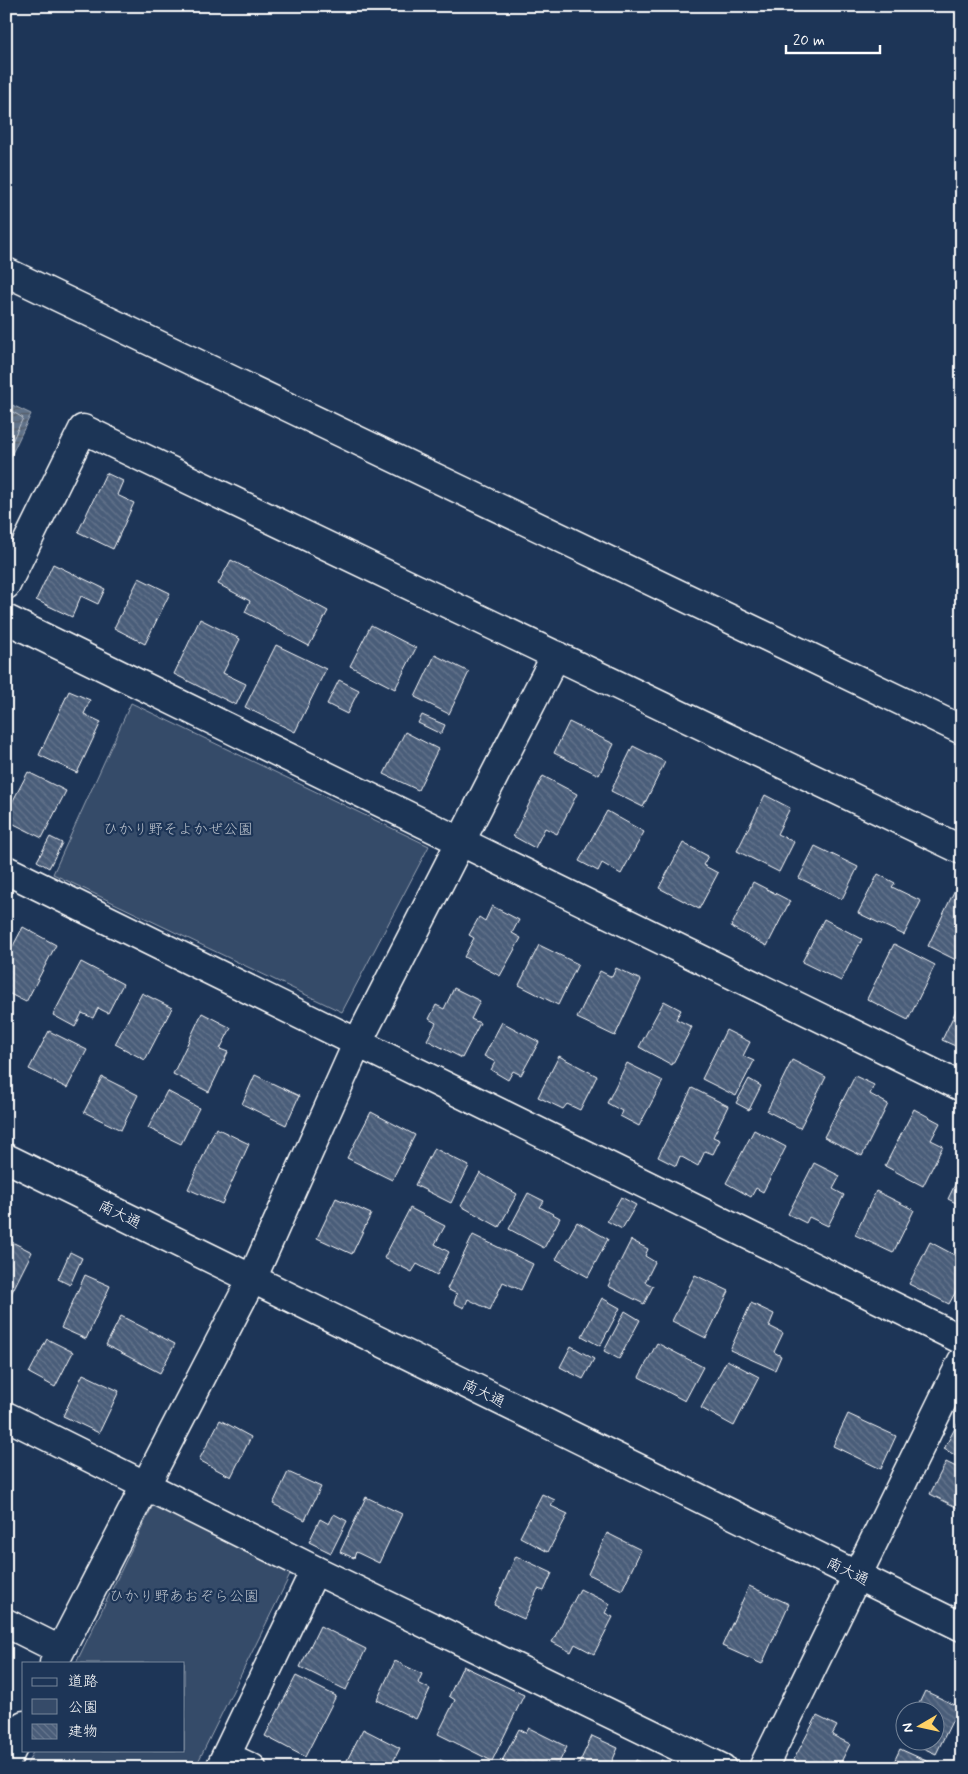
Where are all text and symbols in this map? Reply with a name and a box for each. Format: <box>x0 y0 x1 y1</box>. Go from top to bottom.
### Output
scale bar <box>786 22 879 54</box>
text: 20 m <box>793 31 825 51</box>
park label: ひかり野そよかぜ公園 <box>103 820 253 840</box>
street label: 南大通 <box>95 1196 144 1234</box>
street label: 南大通 <box>459 1375 508 1413</box>
street label: 南大通 <box>823 1553 872 1591</box>
park label: ひかり野あおぞら公園 <box>109 1587 259 1607</box>
legend <box>22 1662 185 1752</box>
text: 道路 <box>68 1672 98 1692</box>
text: 公園 <box>68 1698 98 1718</box>
north arrow <box>896 1702 946 1752</box>
text: 建物 <box>68 1722 98 1742</box>
text: N <box>899 1722 918 1734</box>

